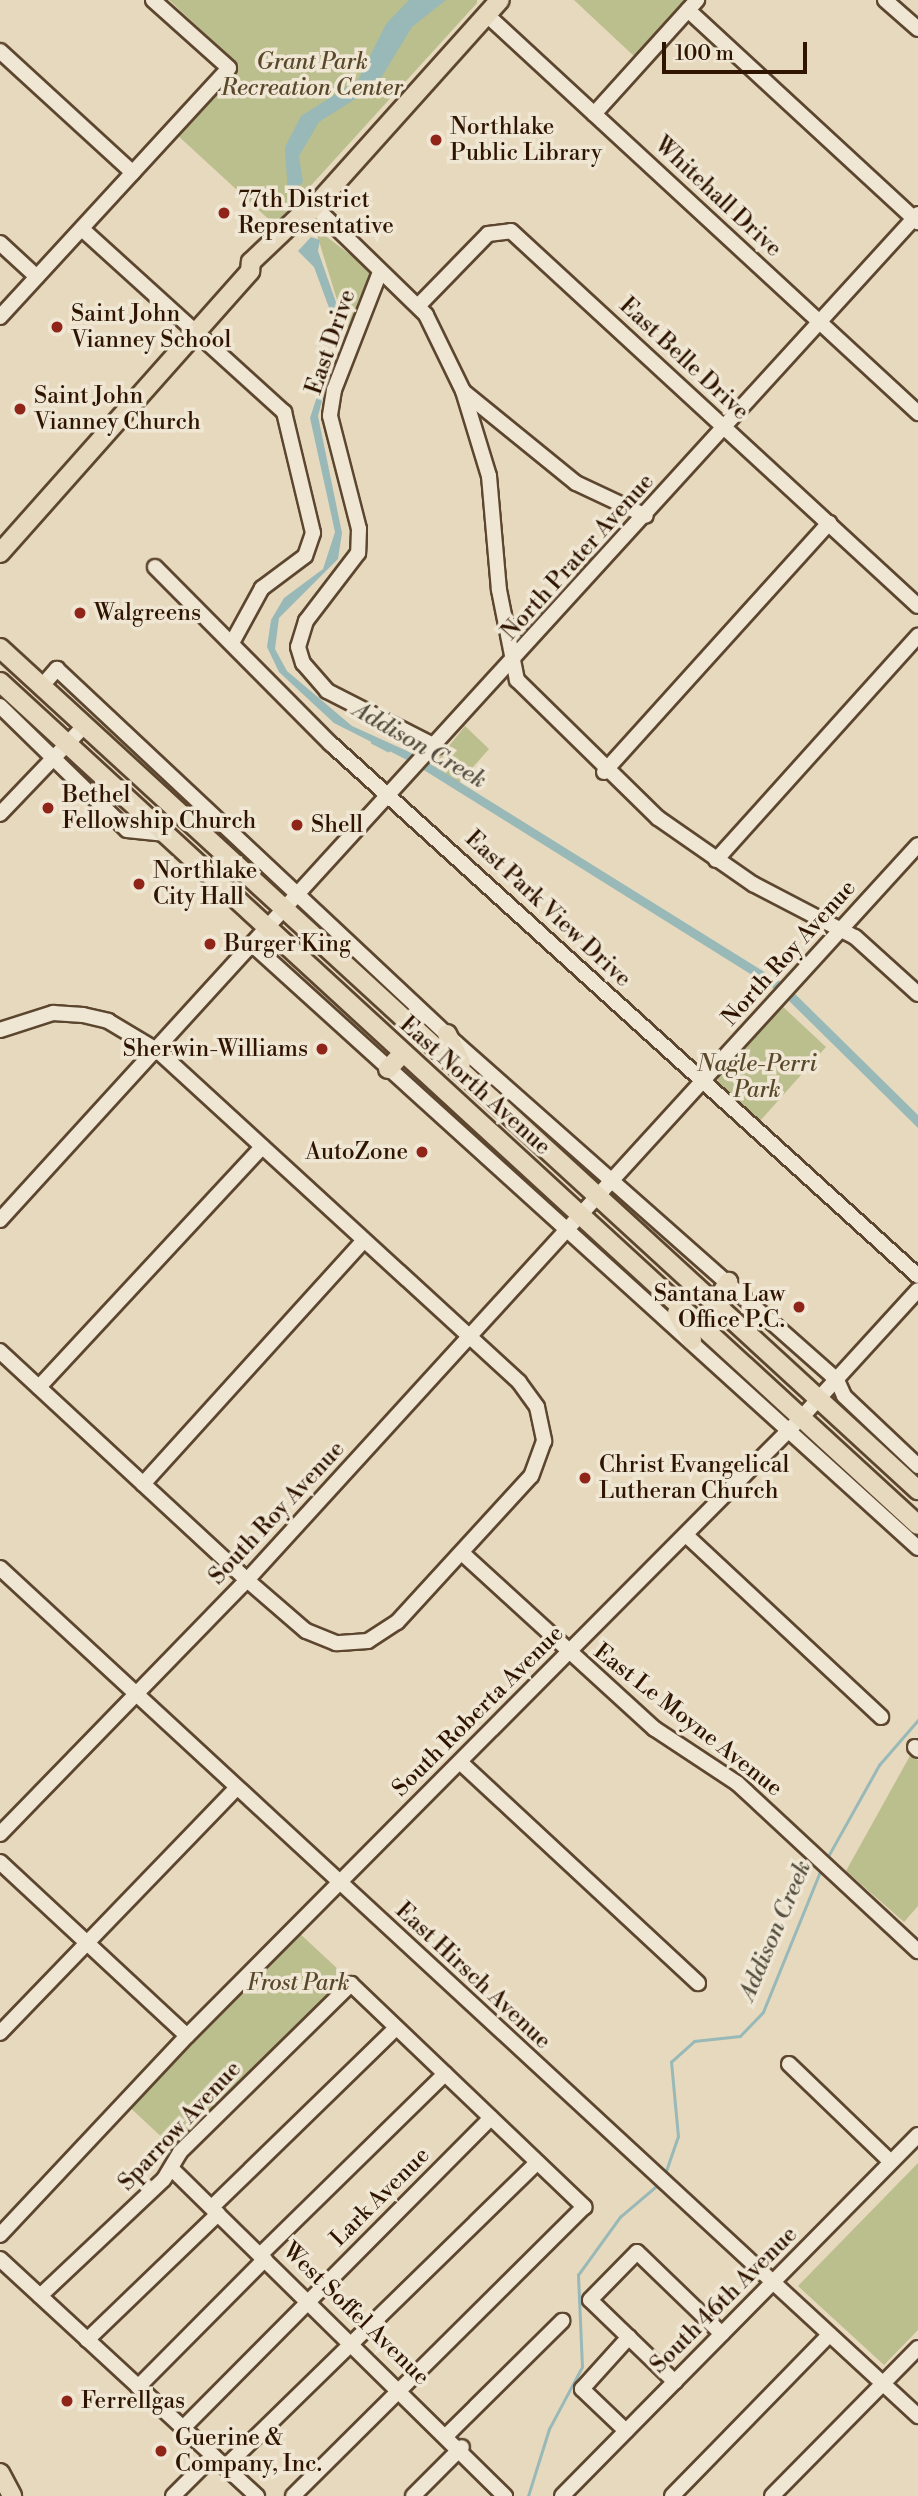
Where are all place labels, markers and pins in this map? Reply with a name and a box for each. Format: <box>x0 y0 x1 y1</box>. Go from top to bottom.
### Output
place label: Northlake Public Library <box>450 113 602 167</box>
marker: Northlake Public Library <box>428 132 444 148</box>
place label: 77th District Representative <box>238 186 394 240</box>
marker: 77th District Representative <box>216 205 232 221</box>
place label: Saint John Vianney School <box>71 300 231 354</box>
marker: Saint John Vianney School <box>49 319 65 335</box>
place label: Saint John Vianney Church <box>34 382 201 436</box>
marker: Saint John Vianney Church <box>12 401 28 417</box>
place label: Walgreens <box>94 599 201 627</box>
marker: Walgreens <box>72 605 88 621</box>
place label: Bethel Fellowship Church <box>62 781 256 835</box>
marker: Bethel Fellowship Church <box>40 800 56 816</box>
place label: Shell <box>311 811 363 839</box>
marker: Shell <box>289 817 305 833</box>
place label: Northlake City Hall <box>153 857 257 911</box>
marker: Northlake City Hall <box>131 876 147 892</box>
place label: Burger King <box>224 930 351 958</box>
marker: Burger King <box>202 936 218 952</box>
place label: Sherwin-Williams <box>123 1035 308 1063</box>
marker: Sherwin-Williams <box>314 1041 330 1057</box>
place label: AutoZone <box>305 1138 408 1166</box>
marker: AutoZone <box>414 1144 430 1160</box>
place label: Santana Law Office P.C. <box>654 1280 785 1334</box>
marker: Santana Law Office P.C. <box>791 1299 807 1315</box>
place label: Christ Evangelical Lutheran Church <box>599 1451 789 1505</box>
marker: Christ Evangelical Lutheran Church <box>577 1470 593 1486</box>
place label: Ferrellgas <box>81 2387 185 2415</box>
marker: Ferrellgas <box>59 2393 75 2409</box>
place label: Guerine & Company, Inc. <box>175 2424 322 2478</box>
marker: Guerine & Company, Inc. <box>153 2443 169 2459</box>

